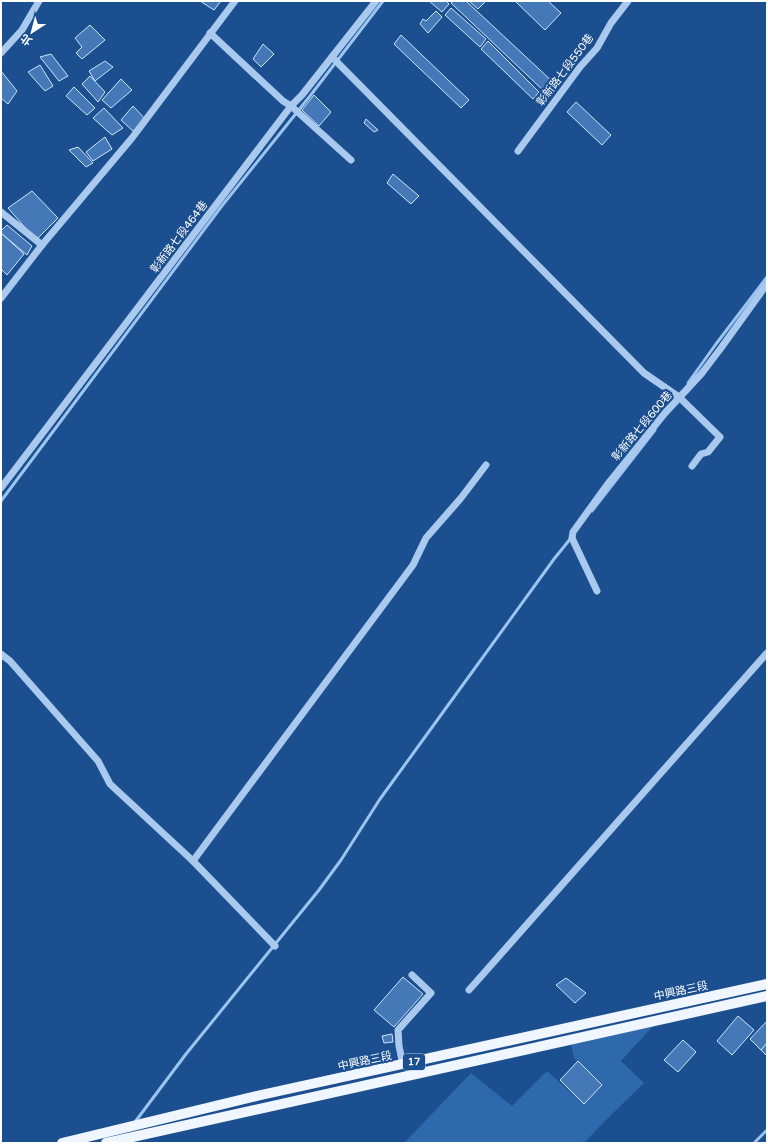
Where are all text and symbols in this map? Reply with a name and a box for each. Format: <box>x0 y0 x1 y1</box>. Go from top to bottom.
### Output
north arrow <box>12 12 52 52</box>
text: 北 <box>18 31 35 48</box>
street label: 彰新路七段550巷 <box>534 31 596 109</box>
street label: 彰新路七段464巷 <box>148 198 210 276</box>
street label: 彰新路七段600巷 <box>609 389 675 463</box>
street label: 中興路三段 <box>653 979 709 1003</box>
street label: 中興路三段 <box>337 1049 393 1073</box>
road number: 17 <box>403 1054 425 1070</box>

